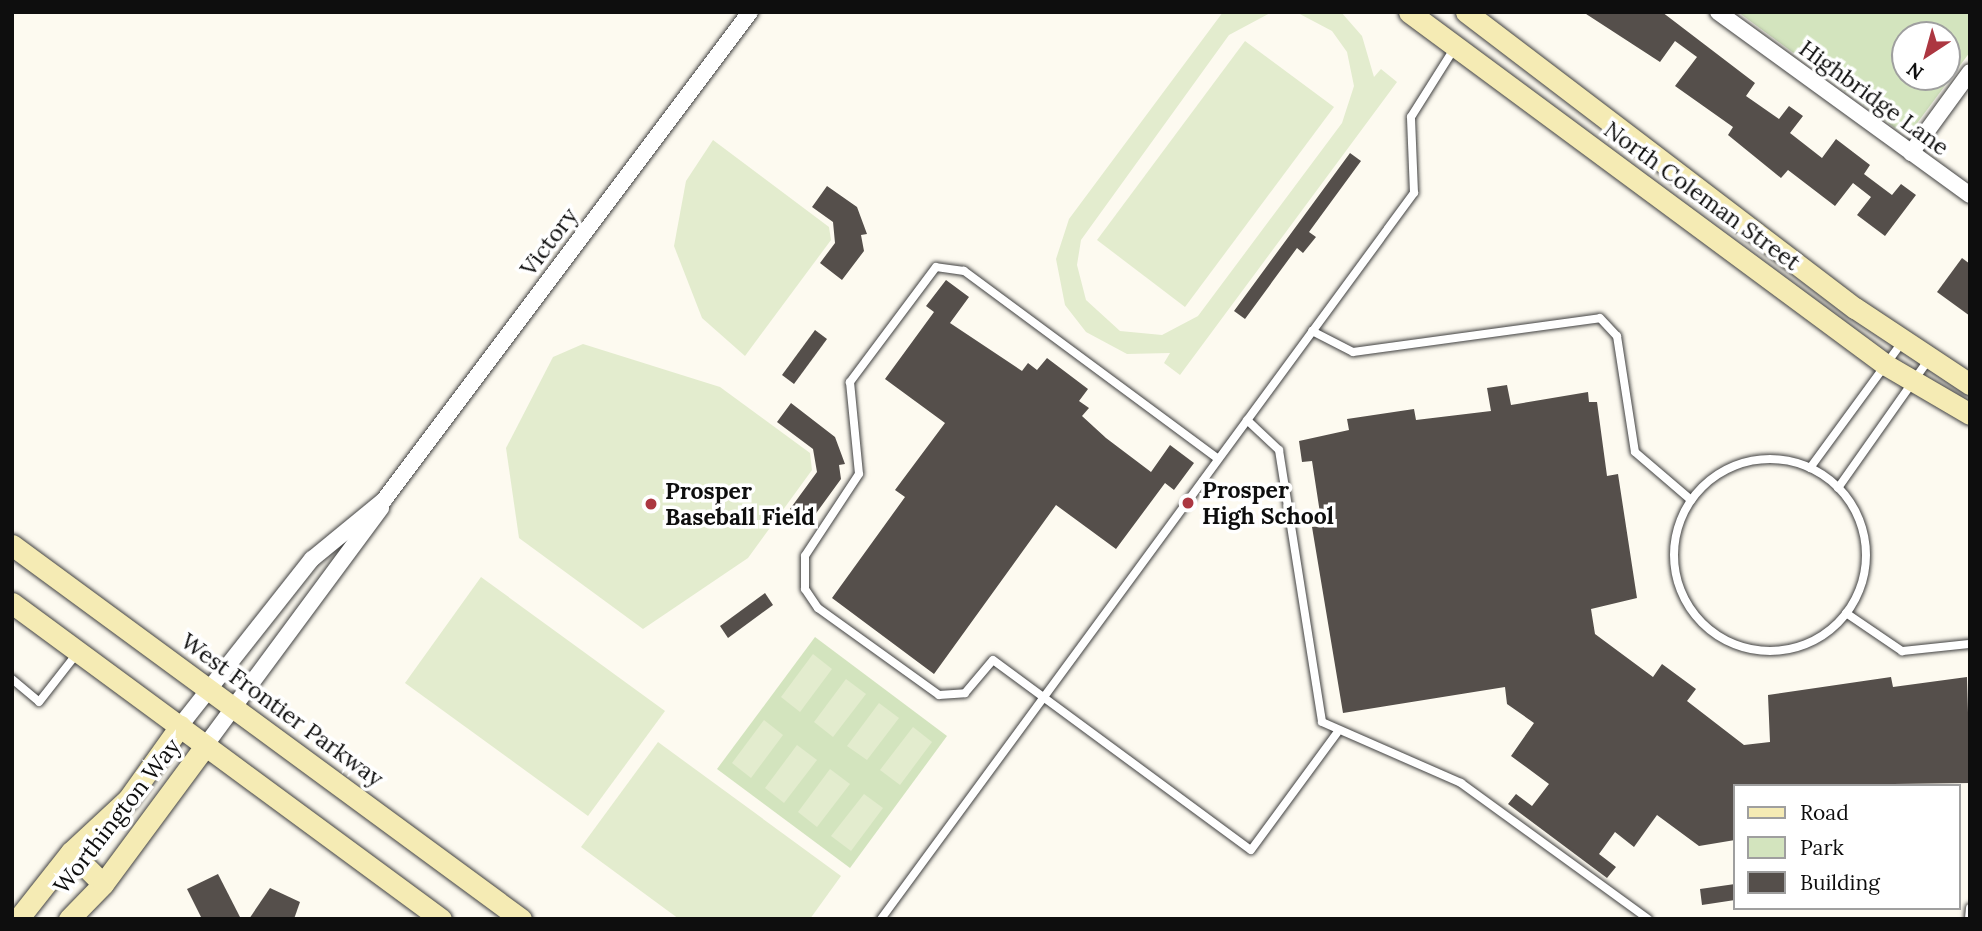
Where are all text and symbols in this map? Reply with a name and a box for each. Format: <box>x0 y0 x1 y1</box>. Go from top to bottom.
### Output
north arrow <box>1891 21 1961 91</box>
street label: Highbridge Lane <box>1794 35 1954 161</box>
text: N <box>1902 57 1928 85</box>
street label: North Coleman Street <box>1599 116 1805 276</box>
street label: Victory <box>514 203 584 281</box>
place label: Prosper High School <box>1202 476 1334 530</box>
place label: Prosper Baseball Field <box>665 477 815 531</box>
marker: Prosper High School <box>1180 495 1196 511</box>
marker: Prosper Baseball Field <box>643 496 659 512</box>
street label: West Frontier Parkway <box>176 627 388 793</box>
street label: Worthington Way <box>48 733 186 899</box>
legend <box>1734 784 1961 910</box>
text: Road <box>1800 799 1849 826</box>
text: Park <box>1800 834 1844 861</box>
text: Building <box>1800 869 1880 896</box>

